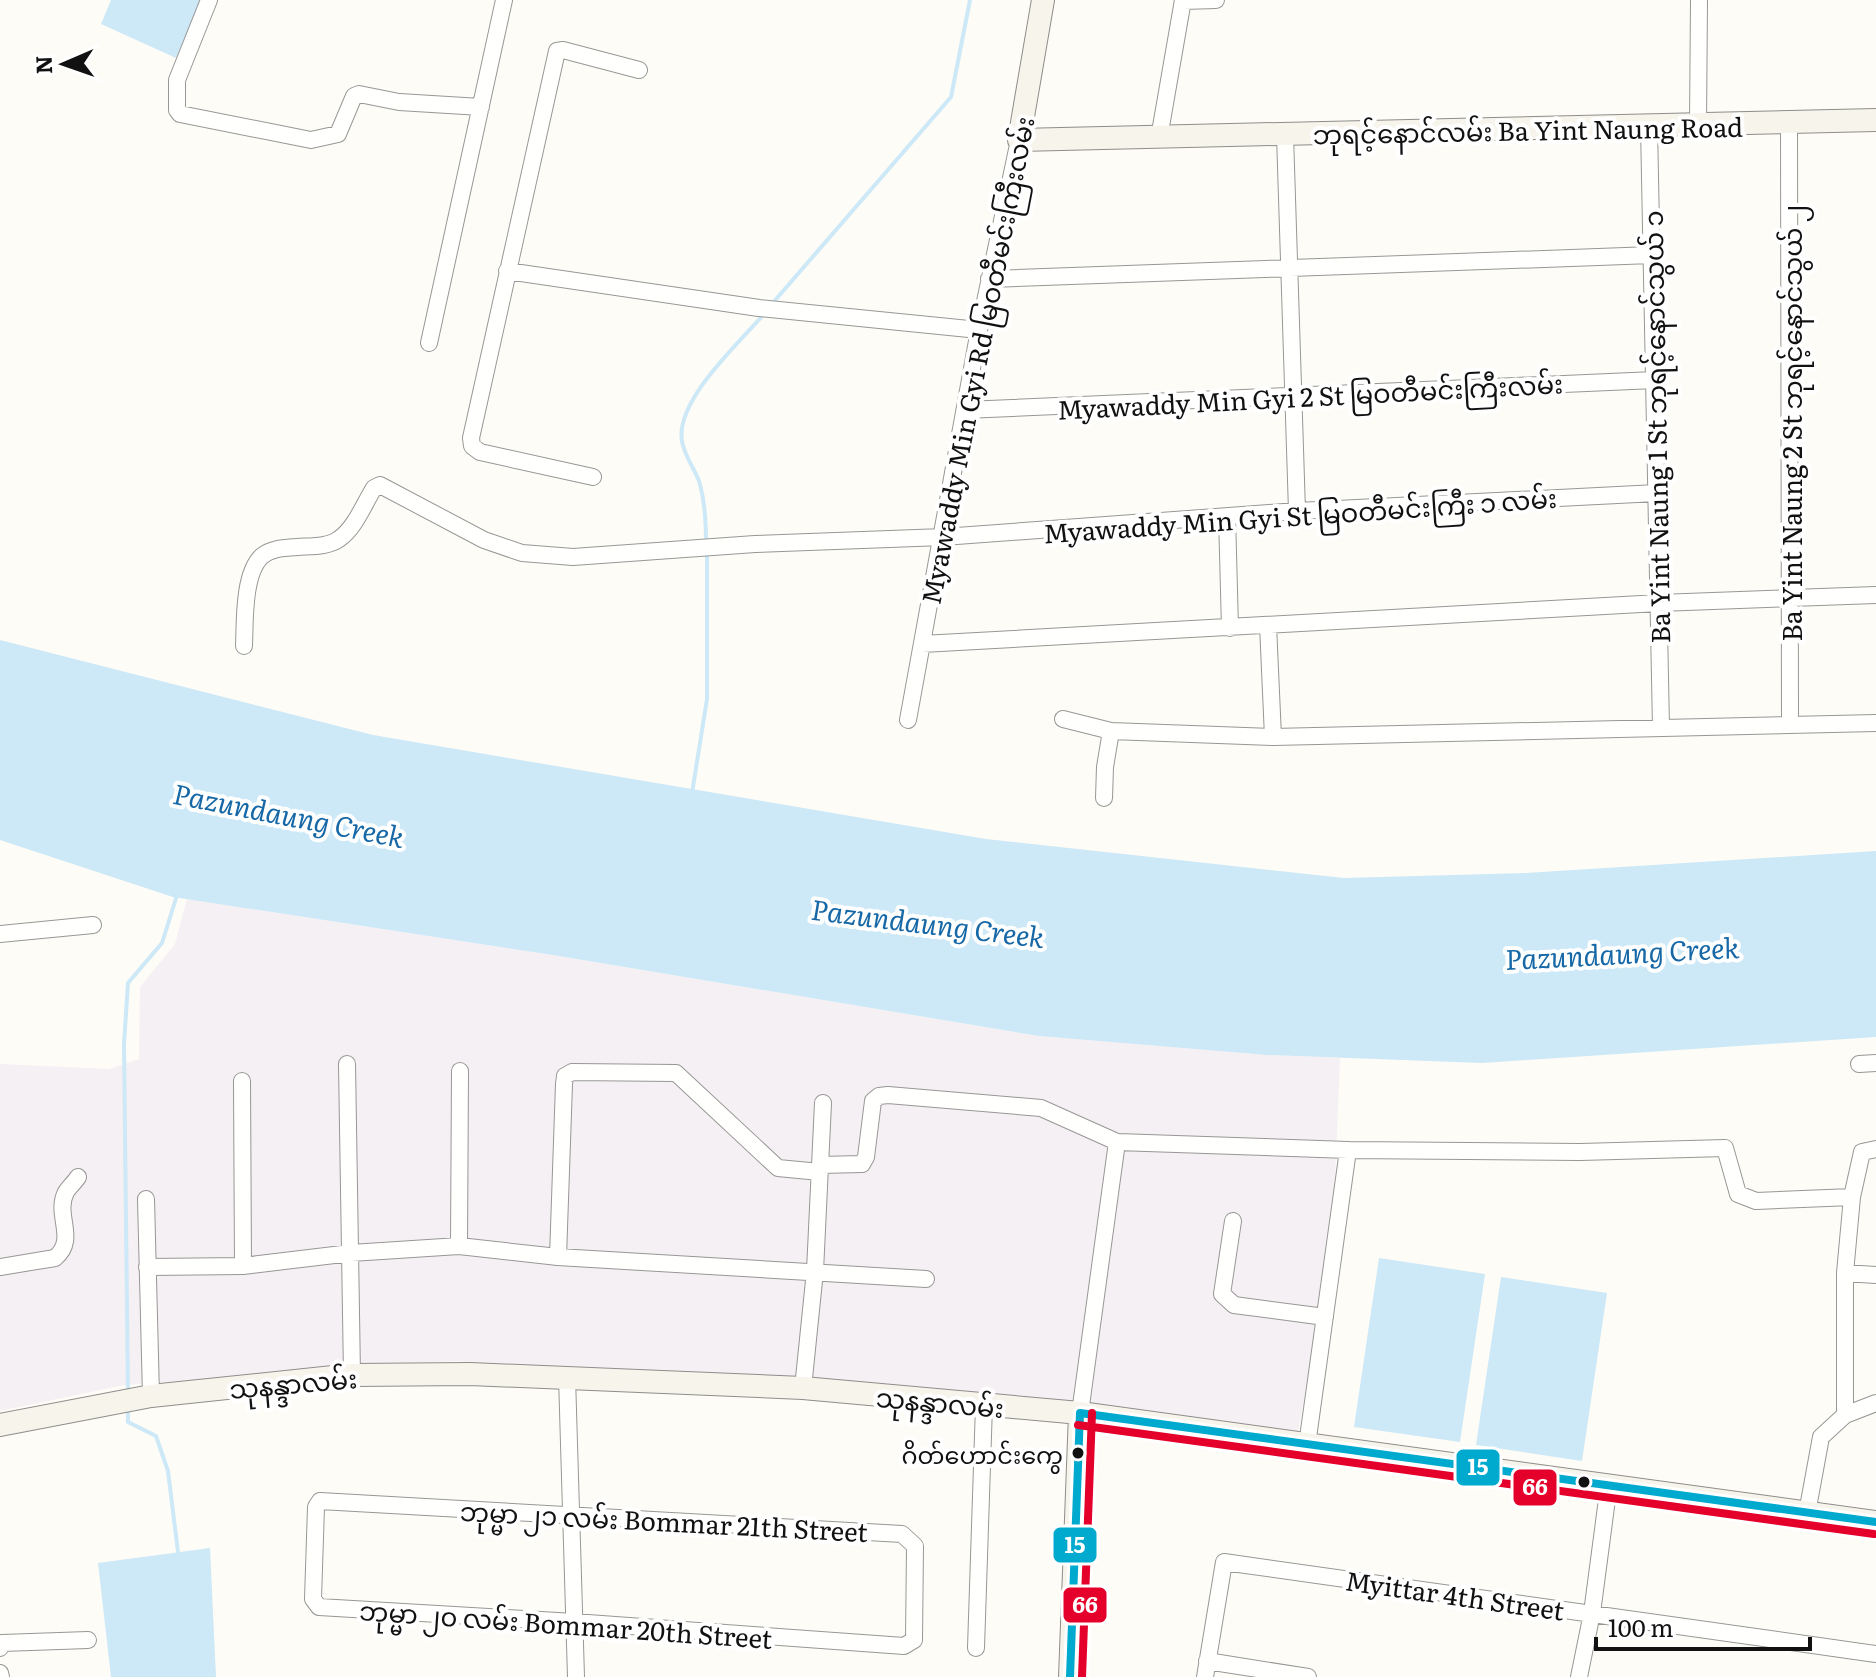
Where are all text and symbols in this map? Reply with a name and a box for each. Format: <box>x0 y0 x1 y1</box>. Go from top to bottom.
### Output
north arrow <box>24 24 104 104</box>
text: N <box>26 55 59 75</box>
street label: ဘုရင့်နောင်လမ်း Ba Yint Naung Road <box>1313 106 1744 156</box>
street label: Myawaddy Min Gyi Rd မြဝတီမင်းကြီးလမ်း <box>910 113 1046 608</box>
street label: Ba Yint Naung 2 St ဘုရင့်နောင်သွယ် ၂ <box>1771 205 1814 641</box>
street label: Ba Yint Naung 1 St ဘုရင့်နောင်သွယ် ၁ <box>1632 210 1682 644</box>
street label: Myawaddy Min Gyi 2 St မြဝတီမင်းကြီးလမ်း <box>1056 362 1564 432</box>
street label: Myawaddy Min Gyi St မြဝတီမင်းကြီး ၁ လမ်း <box>1042 477 1558 555</box>
water label: Pazundaung Creek <box>170 771 409 857</box>
water label: Pazundaung Creek <box>809 887 1048 957</box>
water label: Pazundaung Creek <box>1504 925 1741 979</box>
street label: သုနန္ဒာလမ်း <box>227 1357 359 1412</box>
street label: သုနန္ဒာလမ်း <box>874 1376 1006 1431</box>
place label: ဂိတ်ဟောင်းကွေ <box>902 1436 1063 1474</box>
marker: ဂိတ်ဟောင်းကွေ <box>1070 1445 1086 1461</box>
line badge: 15 <box>1455 1448 1501 1487</box>
text: 15 <box>1467 1449 1489 1482</box>
line badge: 66 <box>1512 1468 1558 1507</box>
text: 66 <box>1522 1469 1548 1502</box>
unlabelled marker <box>1576 1474 1592 1490</box>
street label: ဘုမ္မာ ၂၁ လမ်း Bommar 21th Street <box>459 1490 869 1555</box>
line badge: 15 <box>1052 1526 1098 1564</box>
text: 15 <box>1064 1527 1086 1560</box>
street label: Myittar 4th Street <box>1343 1559 1567 1629</box>
line badge: 66 <box>1062 1586 1108 1624</box>
text: 66 <box>1072 1587 1098 1620</box>
street label: ဘုမ္မာ ၂၀ လမ်း Bommar 20th Street <box>358 1589 774 1662</box>
scale bar <box>1596 1601 1810 1651</box>
text: 100 m <box>1608 1609 1674 1644</box>

